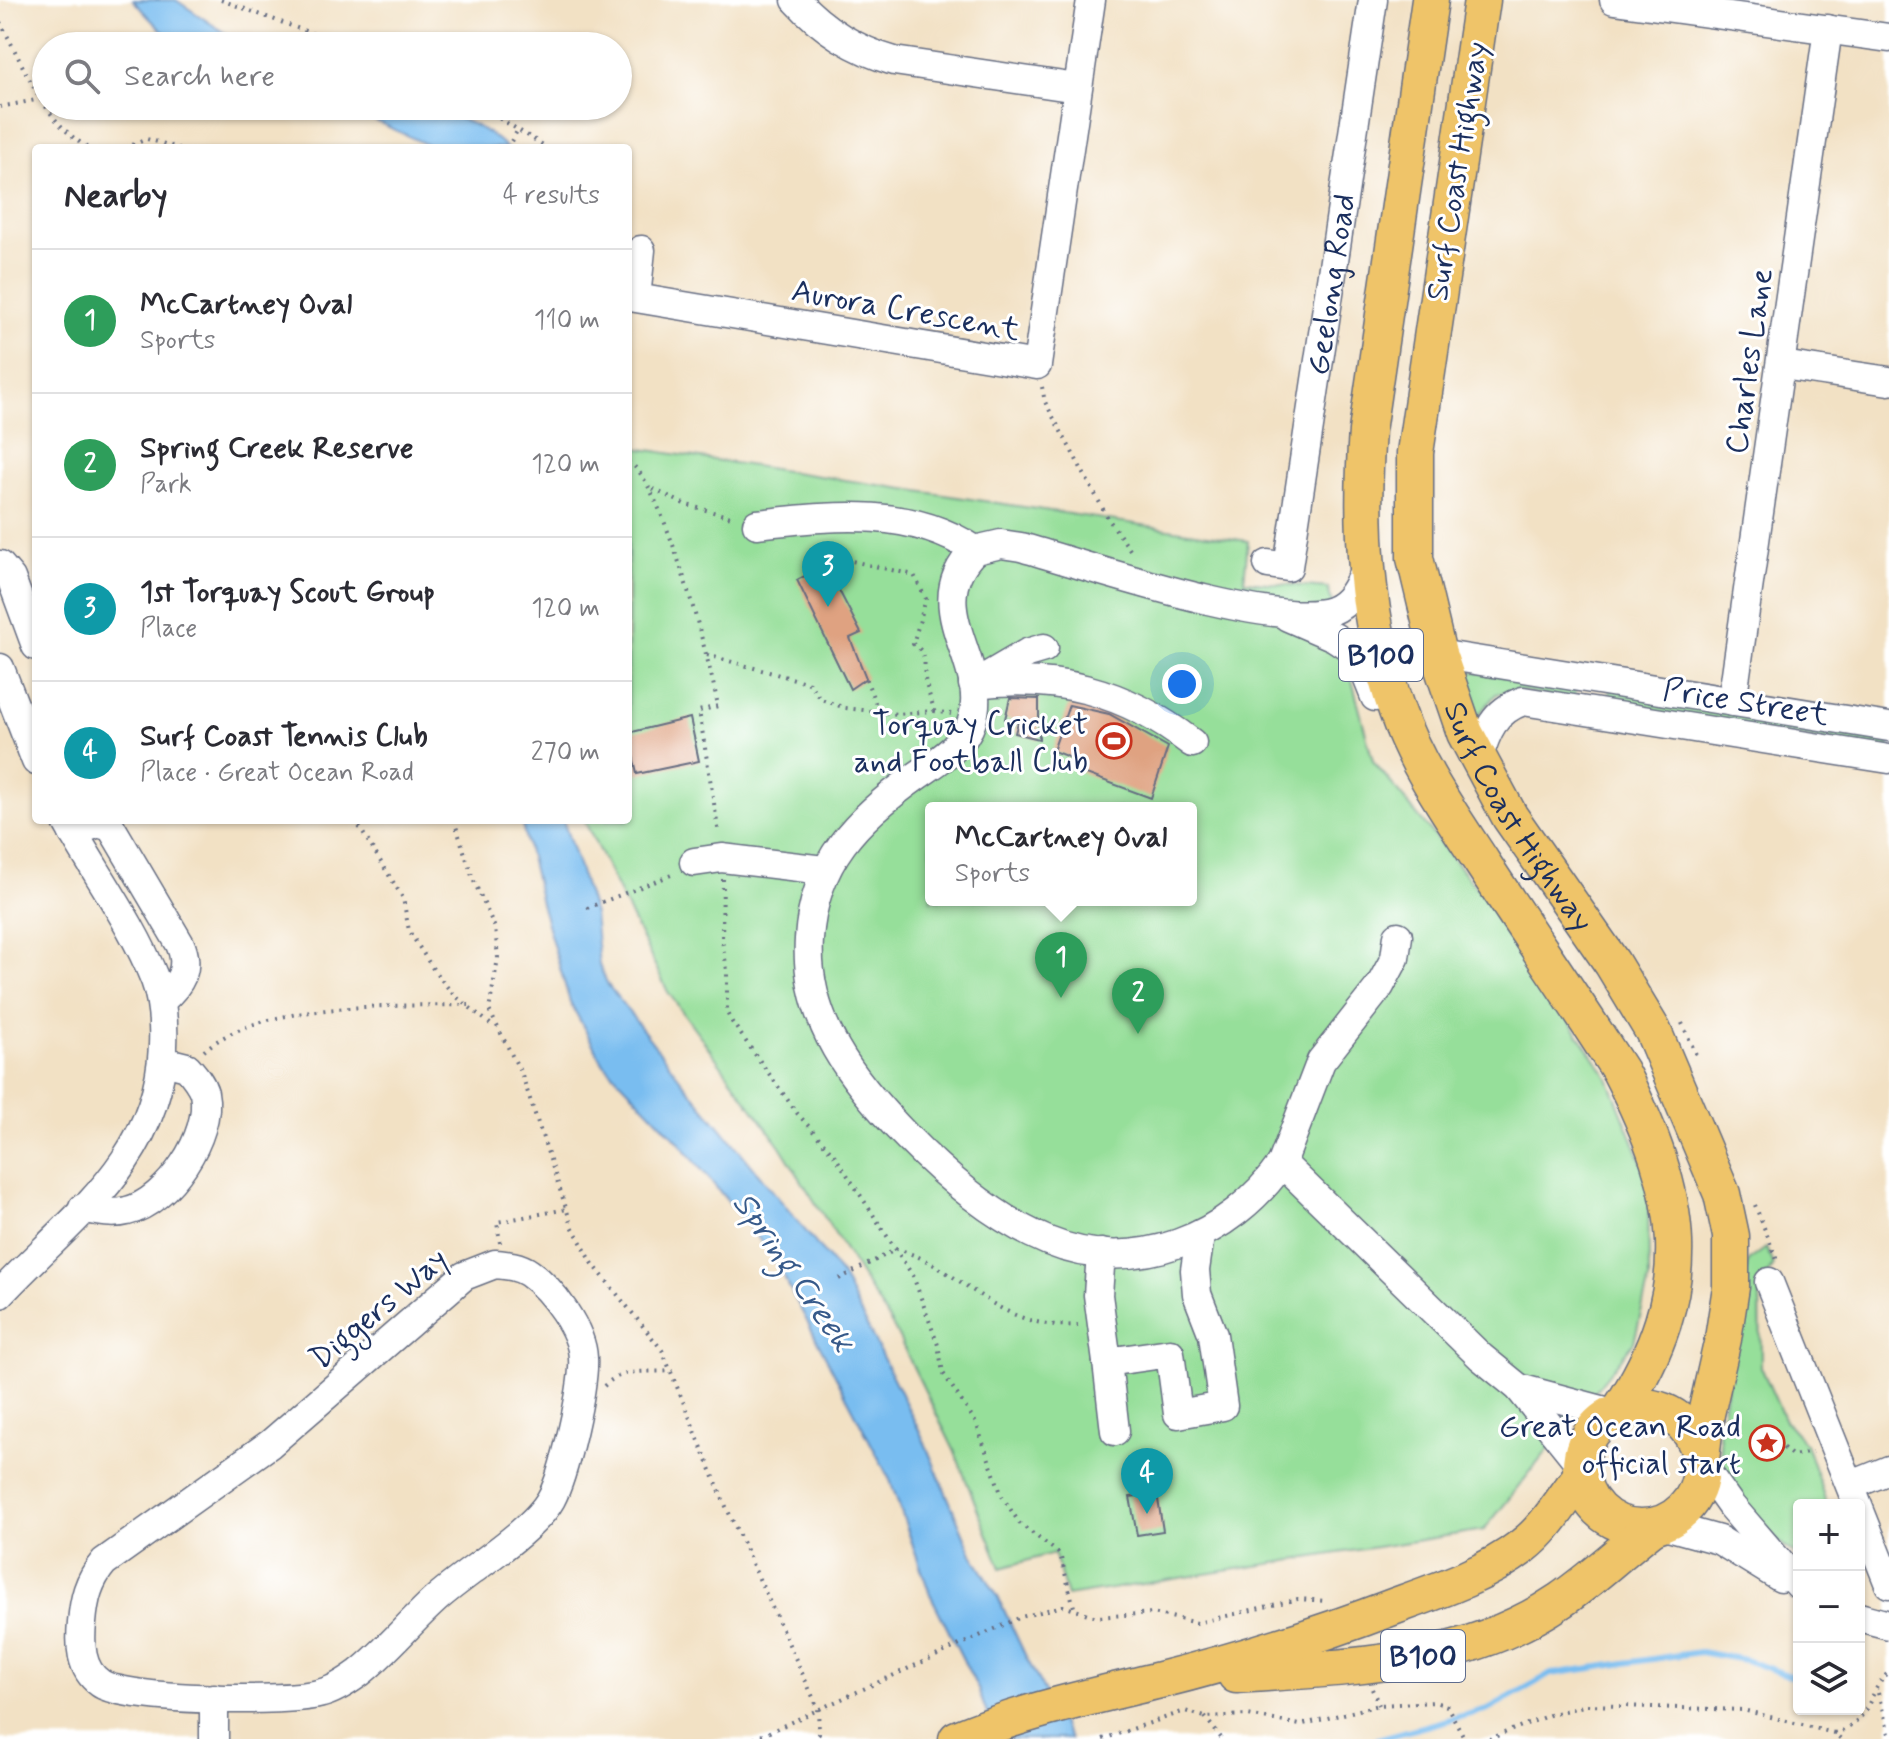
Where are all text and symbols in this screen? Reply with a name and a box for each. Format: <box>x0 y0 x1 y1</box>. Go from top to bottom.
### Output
search box <box>32 32 632 120</box>
street label: Surf Coast Highway <box>1417 39 1502 304</box>
icon: search <box>60 54 104 98</box>
text: Search here <box>124 57 275 96</box>
text: Nearby <box>64 174 168 219</box>
text: 4 results <box>503 179 600 213</box>
street label: Geelong Road <box>1298 191 1367 378</box>
street label: Charles Lane <box>1716 266 1784 457</box>
street label: Aurora Crescent <box>788 270 1023 352</box>
text: McCartney Oval <box>140 285 352 324</box>
text: 1 <box>84 304 96 338</box>
text: 110 m <box>534 304 600 338</box>
text: Sports <box>140 324 215 358</box>
text: Spring Creek Reserve <box>140 429 413 468</box>
text: 2 <box>84 448 96 482</box>
text: 120 m <box>531 448 600 482</box>
text: Park <box>140 468 192 502</box>
pin: 3 <box>802 541 854 607</box>
text: 1st Torquay Scout Group <box>140 573 435 612</box>
text: 3 <box>84 592 96 626</box>
text: 120 m <box>531 592 600 626</box>
text: Place <box>140 612 197 646</box>
road number: B100 <box>1339 629 1423 681</box>
your location <box>1162 664 1202 704</box>
street label: Price Street <box>1660 669 1832 737</box>
street label: Surf Coast Highway <box>1433 696 1603 940</box>
place label: Torquay Cricket and Football Club <box>854 704 1088 783</box>
text: Surf Coast Tennis Club <box>140 717 428 756</box>
sports icon: Torquay Cricket and Football Club <box>1095 722 1133 760</box>
text: 4 <box>82 736 98 770</box>
text: 270 m <box>531 736 600 770</box>
text: Place · Great Ocean Road <box>140 756 414 790</box>
popup <box>925 802 1197 906</box>
text: McCartney Oval <box>955 818 1167 857</box>
text: Sports <box>955 857 1030 891</box>
pin: 1 <box>1035 932 1087 998</box>
pin: 2 <box>1112 968 1164 1034</box>
water label: Spring Creek <box>719 1183 866 1365</box>
street label: Diggers Way <box>301 1239 459 1382</box>
place label: Great Ocean Road official start <box>1499 1406 1741 1485</box>
place icon: Great Ocean Road official start <box>1748 1424 1786 1462</box>
pin: 4 <box>1121 1448 1173 1514</box>
map controls <box>1793 1499 1865 1715</box>
button: + <box>1793 1499 1865 1571</box>
button: − <box>1793 1571 1865 1643</box>
road number: B100 <box>1381 1630 1465 1682</box>
button: layers <box>1793 1643 1865 1715</box>

